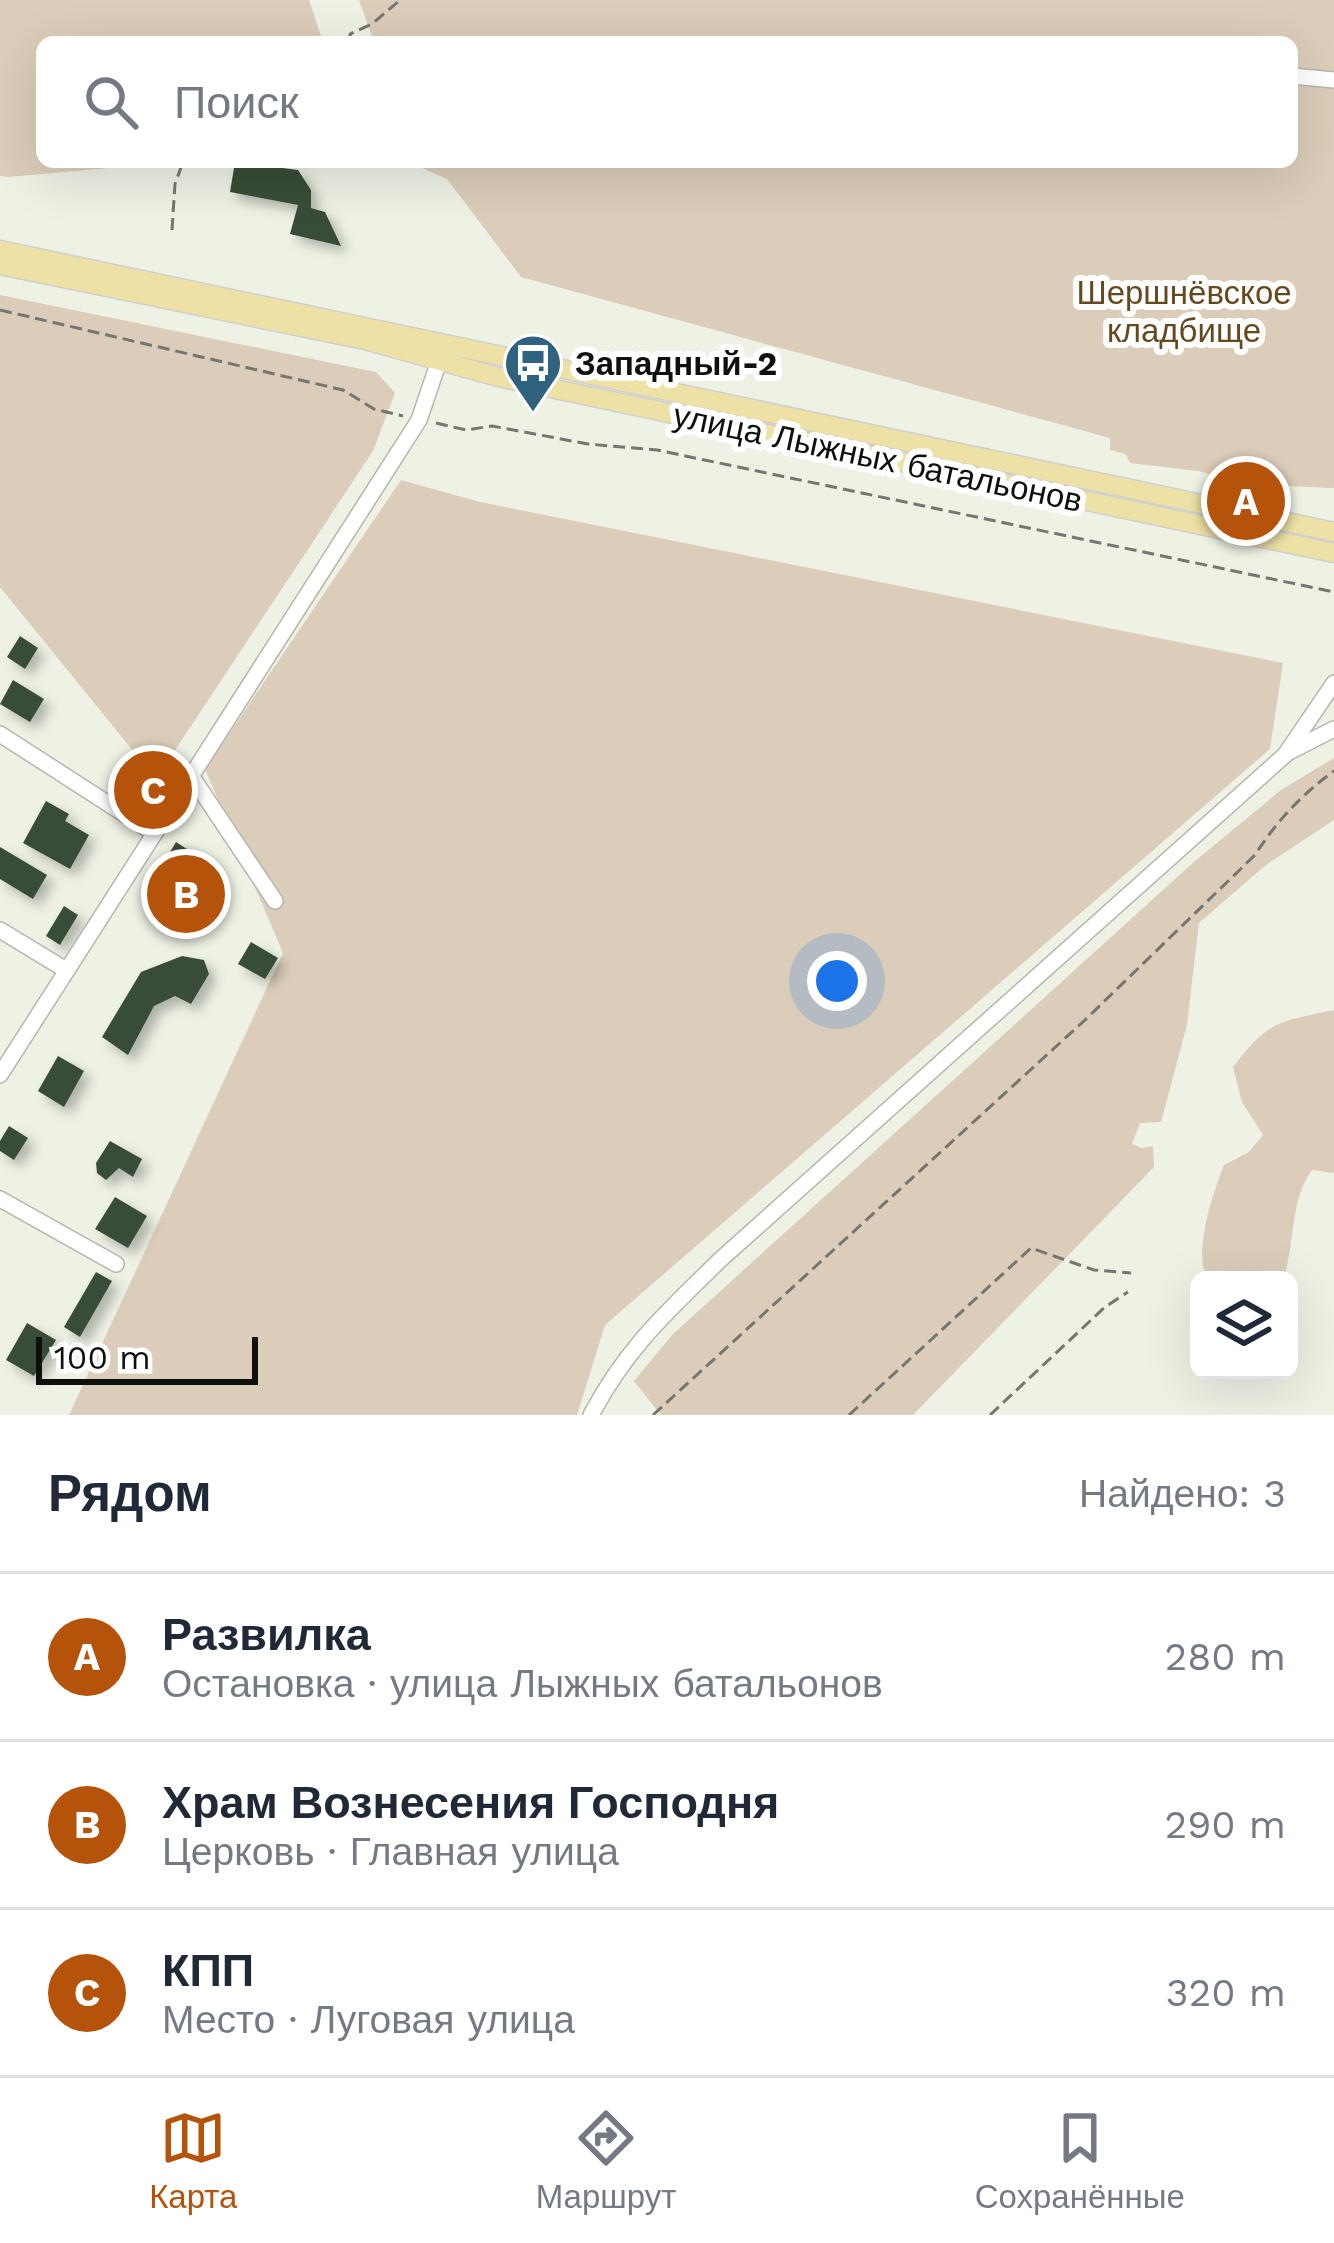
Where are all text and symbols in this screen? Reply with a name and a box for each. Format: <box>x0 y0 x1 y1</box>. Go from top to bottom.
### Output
search box <box>36 36 1298 168</box>
icon: search <box>78 69 144 135</box>
text: Поиск <box>174 76 299 129</box>
park label: Шершнёвское кладбище <box>1076 273 1292 350</box>
bus stop icon: Западный-2 <box>502 332 564 414</box>
place label: Западный-2 <box>575 344 777 383</box>
street label: улица Лыжных батальонов <box>670 395 1086 520</box>
pin: A <box>1207 456 1285 546</box>
pin: C <box>114 745 192 835</box>
pin: B <box>147 849 225 939</box>
your location <box>807 951 867 1011</box>
map controls <box>1190 1271 1298 1379</box>
button: layers <box>1190 1271 1298 1379</box>
scale bar <box>36 1331 258 1384</box>
text: 100 m <box>54 1338 151 1377</box>
text: Рядом <box>48 1464 212 1523</box>
text: Найдено: 3 <box>1079 1471 1286 1516</box>
text: Развилка <box>162 1608 371 1661</box>
text: A <box>74 1634 100 1679</box>
text: 280 m <box>1165 1634 1286 1679</box>
text: Остановка · улица Лыжных батальонов <box>162 1661 883 1706</box>
text: Храм Вознесения Господня <box>162 1776 779 1829</box>
text: B <box>74 1802 100 1847</box>
text: 290 m <box>1164 1802 1286 1847</box>
text: Церковь · Главная улица <box>162 1829 619 1874</box>
text: КПП <box>162 1944 254 1997</box>
text: C <box>74 1970 100 2015</box>
text: 320 m <box>1166 1970 1286 2015</box>
text: Место · Луговая улица <box>162 1997 575 2042</box>
tab: Карта <box>149 2105 237 2216</box>
tab: Маршрут <box>536 2105 676 2216</box>
tab: Сохранённые <box>975 2105 1185 2216</box>

